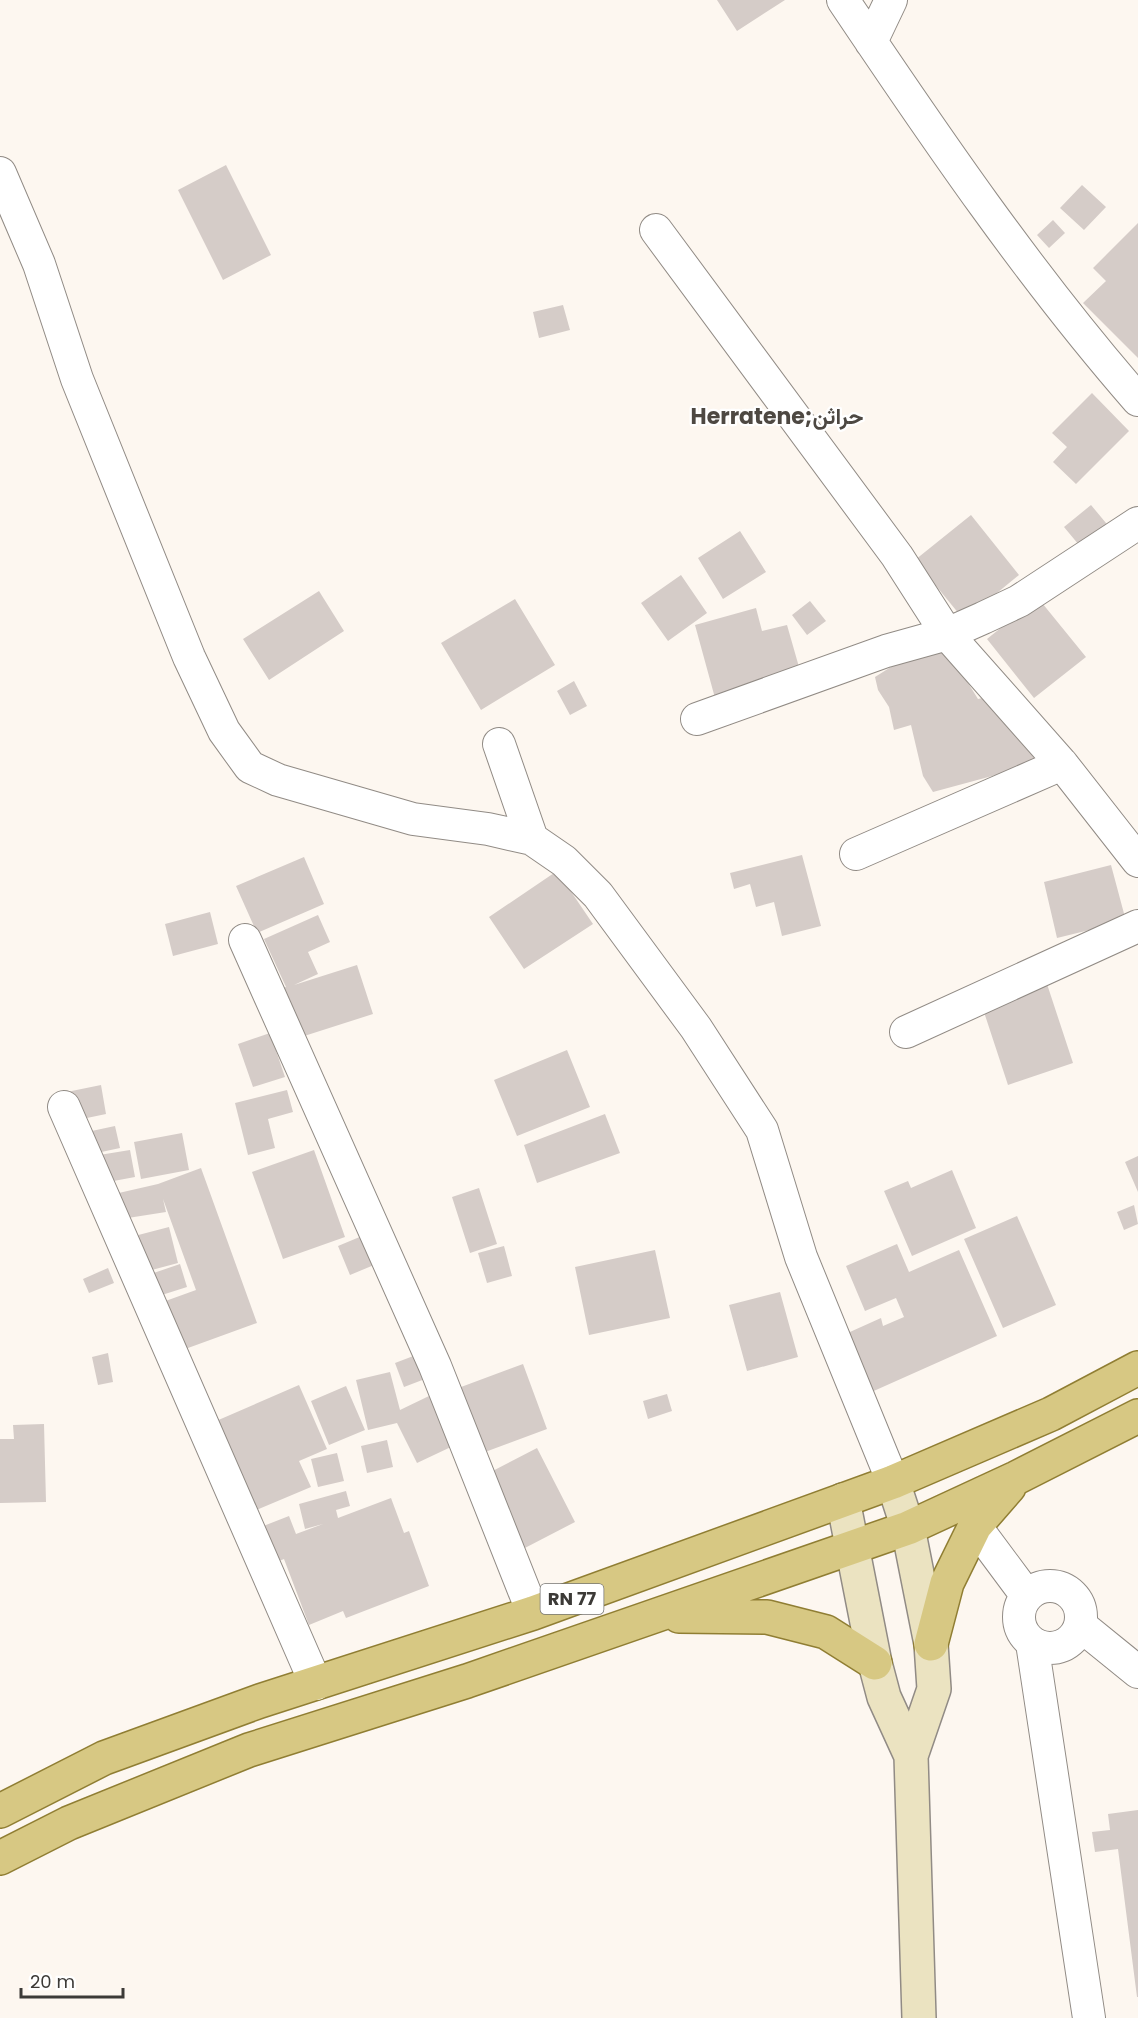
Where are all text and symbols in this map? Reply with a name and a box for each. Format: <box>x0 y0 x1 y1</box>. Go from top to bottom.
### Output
district label: Herratene;حراثن <box>691 401 863 432</box>
road number: RN 77 <box>540 1584 604 1614</box>
scale bar <box>21 1961 123 1999</box>
text: 20 m <box>30 1969 75 1994</box>

